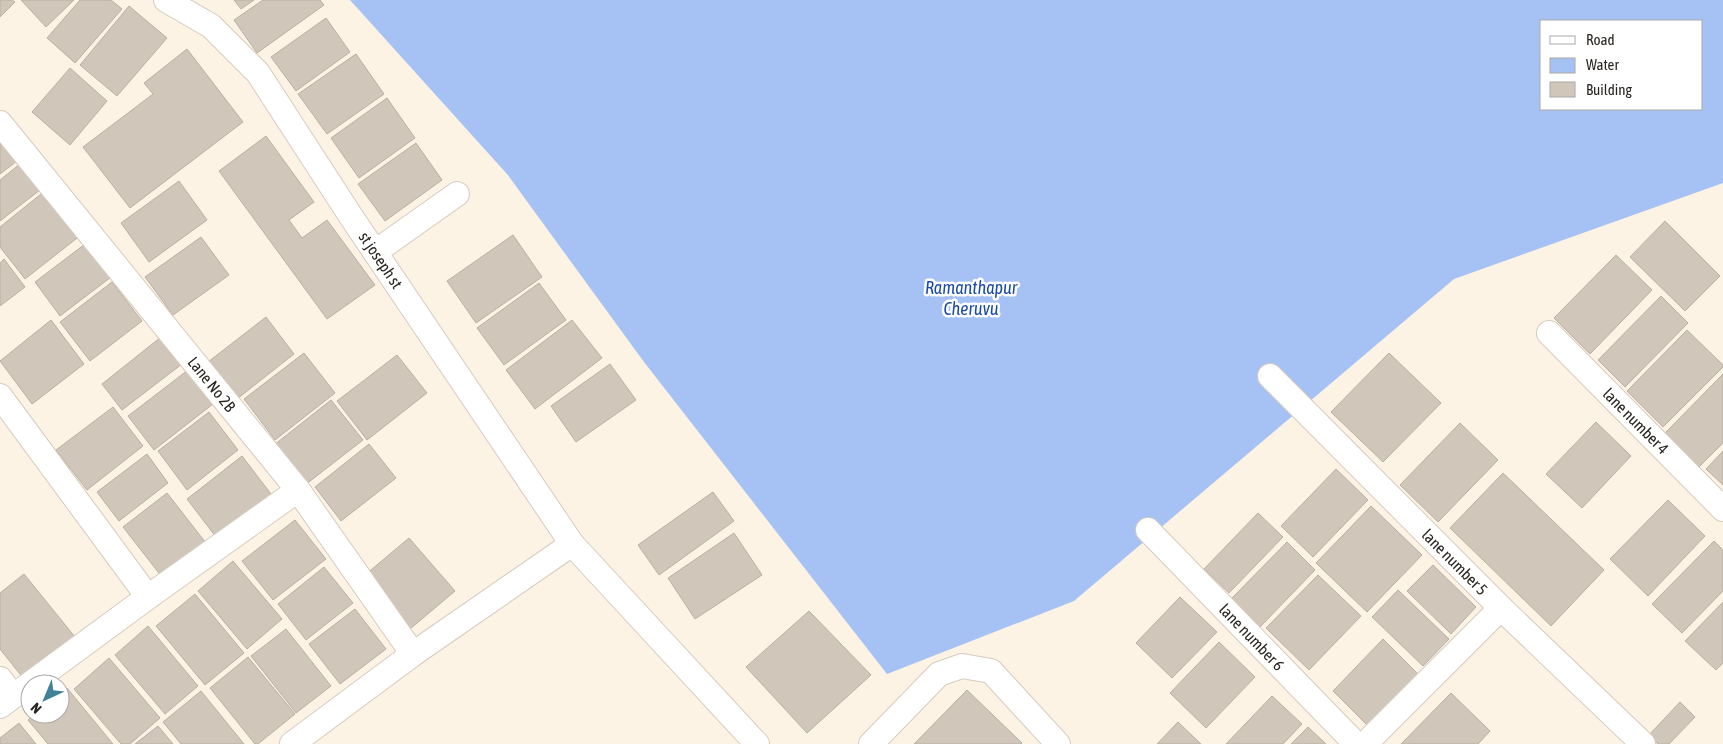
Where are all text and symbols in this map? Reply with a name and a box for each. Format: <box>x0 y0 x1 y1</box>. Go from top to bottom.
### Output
legend <box>1540 20 1703 110</box>
text: Road <box>1586 31 1615 48</box>
text: Water <box>1586 56 1619 73</box>
text: Building <box>1586 81 1632 98</box>
street label: st joseph st <box>355 228 407 293</box>
water label: Ramanthapur Cheruvu <box>925 277 1018 319</box>
street label: Lane No 2B <box>185 353 240 415</box>
street label: lane number 4 <box>1600 385 1672 457</box>
street label: lane number 5 <box>1419 526 1491 598</box>
street label: lane number 6 <box>1216 600 1288 674</box>
north arrow <box>20 674 70 724</box>
text: N <box>27 700 44 717</box>

